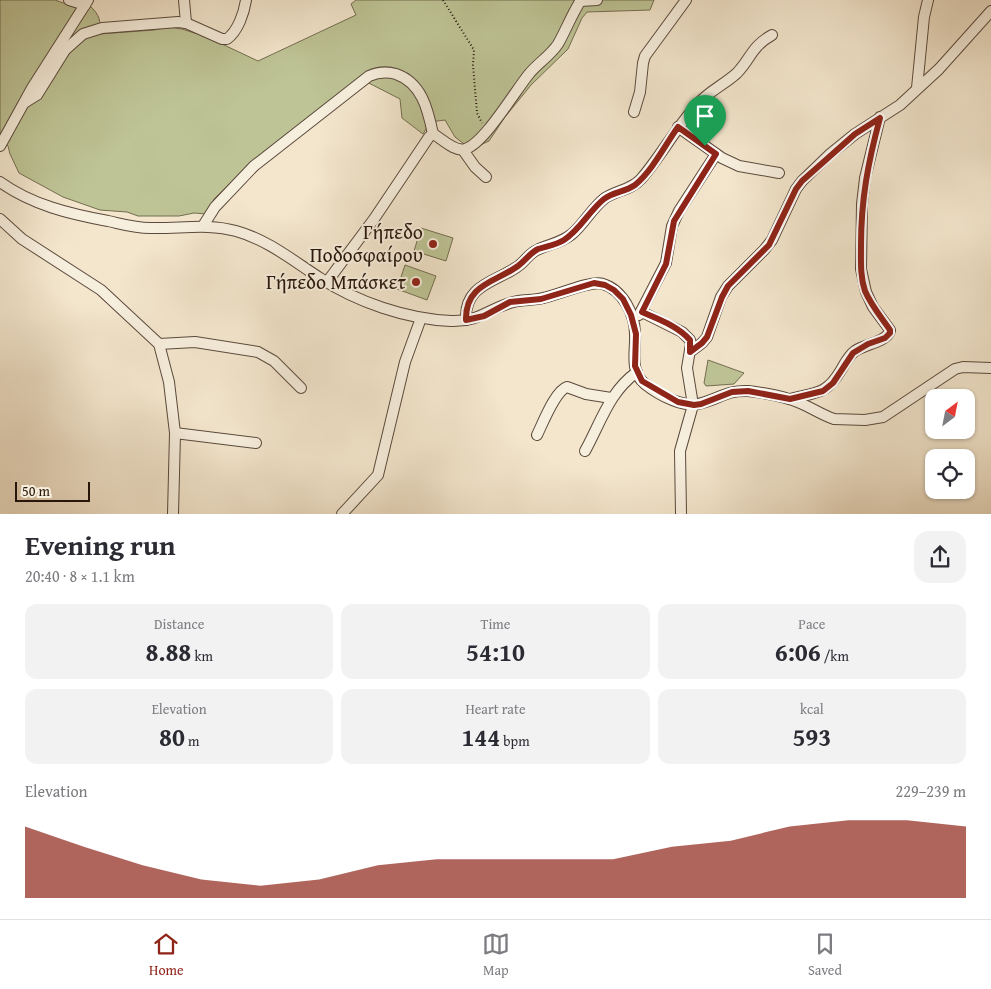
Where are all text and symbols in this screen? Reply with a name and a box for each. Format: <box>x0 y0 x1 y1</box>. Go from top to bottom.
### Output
pin <box>684 95 726 146</box>
icon: arrive <box>691 102 719 130</box>
place label: Γήπεδο Ποδοσφαίρου <box>310 217 423 269</box>
marker: Γήπεδο Ποδοσφαίρου <box>427 238 439 250</box>
place label: Γήπεδο Μπάσκετ <box>266 267 406 296</box>
marker: Γήπεδο Μπάσκετ <box>410 276 422 288</box>
north arrow <box>925 389 975 439</box>
map controls <box>925 389 975 499</box>
button: locate <box>925 449 975 499</box>
scale bar <box>15 479 90 502</box>
text: 50 m <box>22 481 50 501</box>
text: Evening run <box>25 524 176 565</box>
button: share <box>914 531 966 583</box>
text: 20:40 · 8 × 1.1 km <box>25 564 135 588</box>
text: Distance <box>154 614 204 634</box>
text: Time <box>481 614 510 634</box>
text: Pace <box>798 614 825 634</box>
text: 8.88 <box>145 634 191 670</box>
text: 54:10 <box>466 634 525 670</box>
text: 6:06 <box>775 634 821 670</box>
text: km <box>191 646 213 666</box>
text: /km <box>821 646 849 666</box>
text: Elevation <box>152 699 207 719</box>
text: Heart rate <box>465 699 526 719</box>
text: kcal <box>800 699 824 719</box>
text: 80 <box>159 719 185 755</box>
text: 144 <box>461 719 500 755</box>
text: 593 <box>792 719 831 755</box>
text: m <box>185 731 199 751</box>
text: bpm <box>500 731 530 751</box>
text: Elevation <box>25 779 88 803</box>
text: 229–239 m <box>896 779 966 803</box>
tab: Home <box>149 930 184 980</box>
tab: Map <box>482 930 510 980</box>
tab: Saved <box>808 930 842 980</box>

